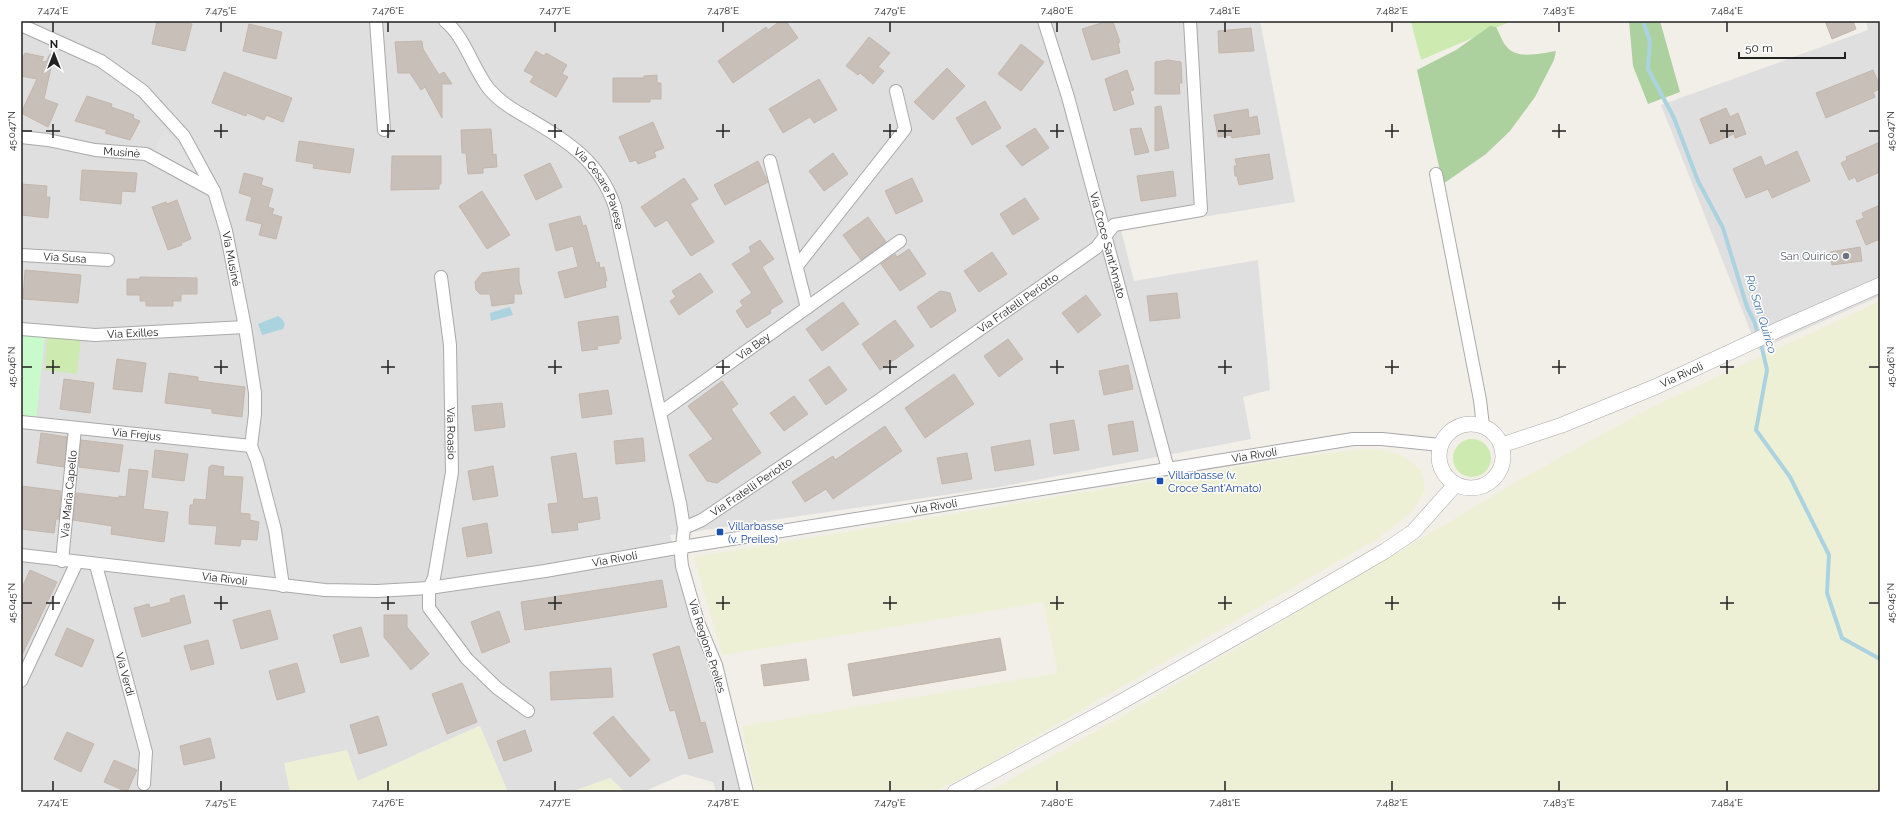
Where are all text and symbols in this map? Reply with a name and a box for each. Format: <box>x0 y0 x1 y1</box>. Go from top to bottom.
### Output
text: 7.474°E <box>38 5 68 16</box>
text: 7.475°E <box>205 5 237 16</box>
text: 7.476°E <box>372 5 404 16</box>
text: 7.477°E <box>539 5 571 16</box>
text: 7.478°E <box>707 5 739 16</box>
text: 7.479°E <box>874 5 906 16</box>
text: 7.480°E <box>1041 5 1073 16</box>
text: 7.481°E <box>1210 5 1240 16</box>
text: 7.482°E <box>1376 5 1408 16</box>
text: 7.483°E <box>1543 5 1575 16</box>
text: 7.484°E <box>1711 5 1743 16</box>
north arrow <box>34 34 74 74</box>
scale bar <box>1739 34 1845 60</box>
text: N <box>50 38 58 51</box>
text: 50 m <box>1745 41 1773 55</box>
text: 45.047°N <box>6 111 17 151</box>
text: 45.047°N <box>1885 111 1896 151</box>
street label: Musinè <box>103 144 141 160</box>
street label: Via Cesare Pavese <box>571 145 626 231</box>
street label: Via Croce Sant'Amato <box>1087 190 1128 300</box>
street label: Via Musiné <box>220 230 243 288</box>
street label: Via Susa <box>43 250 87 265</box>
place label: San Quirico <box>1780 250 1838 263</box>
marker: San Quirico <box>1841 251 1851 261</box>
street label: Via Fratelli Periotto <box>975 270 1061 336</box>
water label: Rio San Quirico <box>1742 273 1780 355</box>
street label: Via Exilles <box>107 325 159 341</box>
street label: Via Bey <box>734 330 773 363</box>
text: 45.046°N <box>6 347 17 387</box>
text: 45.046°N <box>1885 347 1896 387</box>
street label: Via Rivoli <box>1658 359 1705 390</box>
street label: Via Roasio <box>444 407 458 460</box>
street label: Via Frejus <box>111 425 162 443</box>
street label: Via Rivoli <box>1231 445 1278 465</box>
street label: Via Maria Capello <box>58 449 79 539</box>
street label: Via Fratelli Periotto <box>708 454 795 519</box>
place label: Villarbasse (v. Croce Sant'Amato) <box>1168 469 1262 495</box>
marker: Villarbasse (v. Croce Sant'Amato) <box>1155 476 1165 486</box>
street label: Via Rivoli <box>911 496 958 516</box>
place label: Villarbasse (v. Preiles) <box>728 520 784 546</box>
marker: Villarbasse (v. Preiles) <box>715 527 725 537</box>
street label: Via Rivoli <box>591 548 638 569</box>
street label: Via Rivoli <box>201 569 248 588</box>
text: 45.045°N <box>6 583 17 623</box>
text: 45.045°N <box>1885 583 1896 623</box>
street label: Via Regione Preiles <box>686 598 728 694</box>
street label: Via Verdi <box>113 651 137 697</box>
text: 7.474°E <box>38 797 68 808</box>
text: 7.475°E <box>205 797 237 808</box>
text: 7.476°E <box>372 797 404 808</box>
text: 7.477°E <box>539 797 571 808</box>
text: 7.478°E <box>707 797 739 808</box>
text: 7.479°E <box>874 797 906 808</box>
text: 7.480°E <box>1041 797 1073 808</box>
text: 7.481°E <box>1210 797 1240 808</box>
text: 7.482°E <box>1376 797 1408 808</box>
text: 7.483°E <box>1543 797 1575 808</box>
text: 7.484°E <box>1711 797 1743 808</box>

